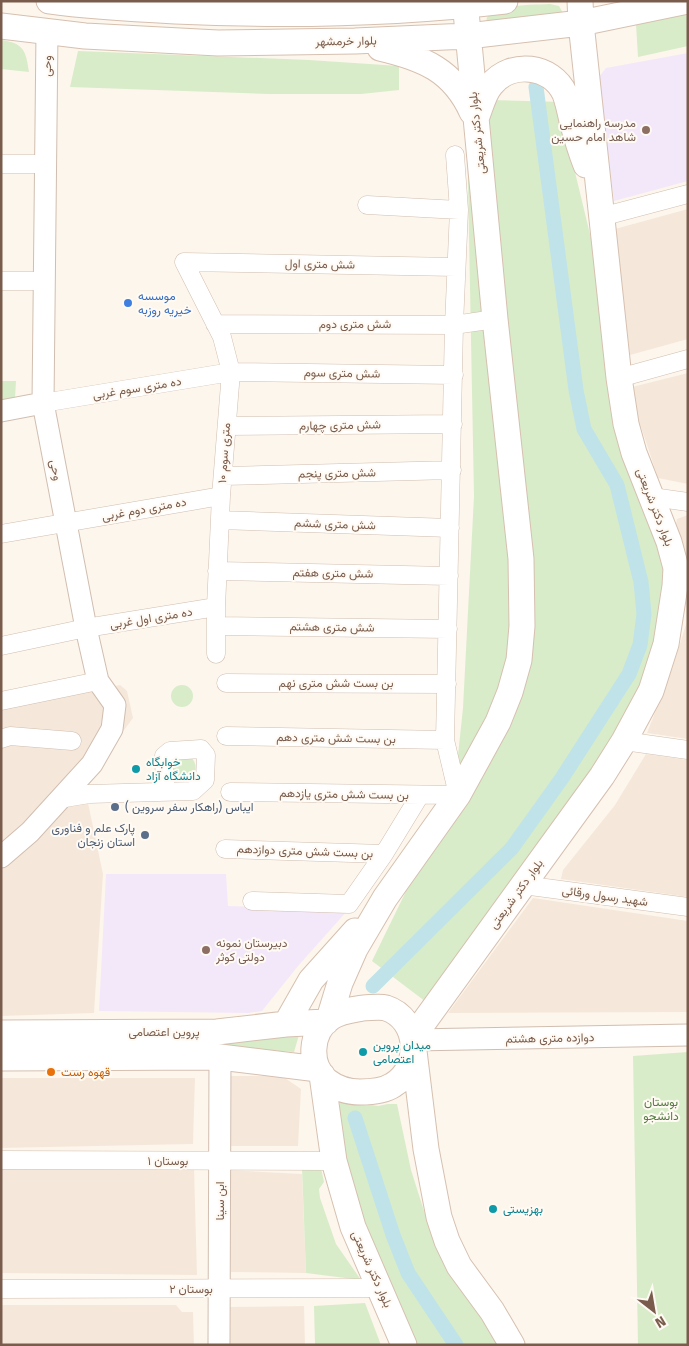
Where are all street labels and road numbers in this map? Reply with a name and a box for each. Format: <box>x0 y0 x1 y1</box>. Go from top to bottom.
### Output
street label: بلوار خرمشهر <box>314 33 377 50</box>
street label: وحی <box>40 55 55 77</box>
street label: بلوار دکتر شریعتی <box>466 91 489 175</box>
street label: شش متری اول <box>285 256 355 273</box>
street label: شش متری دوم <box>319 317 391 332</box>
street label: شش متری سوم <box>304 365 380 382</box>
street label: ده متری سوم غربی <box>92 374 183 403</box>
street label: شش متری چهارم <box>299 417 381 434</box>
street label: ۱۰ متری سوم <box>215 422 234 484</box>
street label: وحی <box>46 458 65 482</box>
street label: شش متری پنجم <box>298 465 376 482</box>
street label: بلوار دکتر شریعتی <box>633 466 676 548</box>
street label: ده متری دوم غربی <box>100 495 188 524</box>
street label: شش متری ششم <box>294 516 376 533</box>
street label: شش متری هفتم <box>293 565 373 582</box>
street label: ده متری اول غربی <box>109 605 194 632</box>
street label: شش متری هشتم <box>289 619 375 636</box>
street label: بن بست شش متری نهم <box>279 676 393 691</box>
street label: بن بست شش متری دهم <box>276 730 396 747</box>
street label: بن بست شش متری یازدهم <box>279 786 409 803</box>
street label: بن بست شش متری دوازدهم <box>236 842 373 861</box>
street label: بلوار دکتر شریعتی <box>486 856 547 932</box>
street label: شهید رسول ورقائی <box>561 883 649 910</box>
street label: پروین اعتصامی <box>128 1025 200 1040</box>
street label: دوازده متری هشتم <box>505 1030 595 1047</box>
street label: بوستان ۱ <box>148 1154 188 1169</box>
street label: ابن سینا <box>213 1181 228 1221</box>
street label: بلوار دکتر شریعتی <box>348 1228 395 1310</box>
street label: بوستان ۲ <box>169 1282 213 1297</box>

